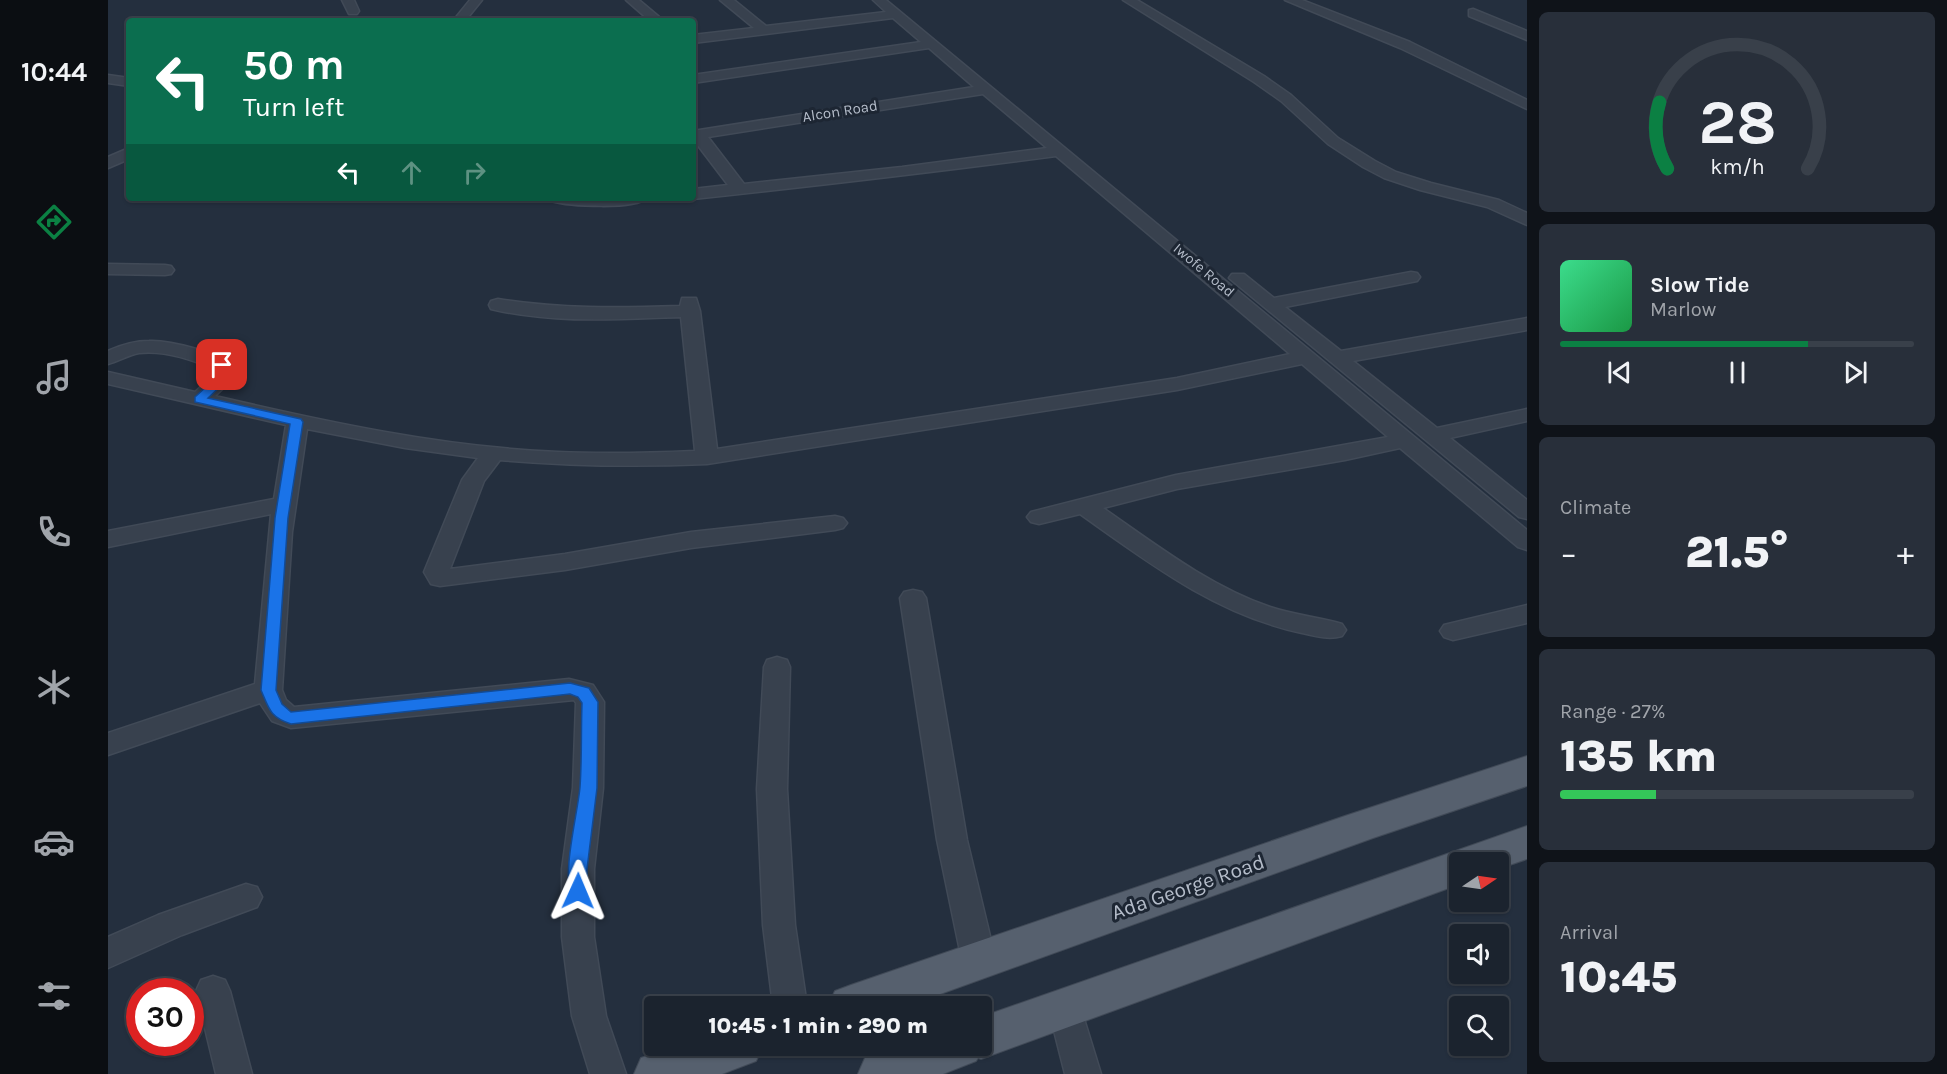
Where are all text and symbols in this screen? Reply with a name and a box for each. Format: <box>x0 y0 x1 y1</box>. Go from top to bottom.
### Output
text: 50 m <box>243 40 345 90</box>
icon: left <box>144 42 222 120</box>
text: 10:44 <box>21 56 87 88</box>
text: 28 <box>1698 86 1776 159</box>
text: Turn left <box>243 91 344 123</box>
street label: Alcon Road <box>801 96 879 126</box>
text: km/h <box>1710 155 1764 180</box>
icon: left <box>332 156 365 189</box>
icon: ahead <box>395 156 428 189</box>
icon: right <box>458 156 491 189</box>
icon: directions <box>33 201 75 243</box>
street label: Iwofe Road <box>1170 239 1238 301</box>
text: Slow Tide <box>1650 272 1750 298</box>
text: Marlow <box>1650 298 1716 321</box>
pin <box>196 339 247 390</box>
icon: arrive <box>205 348 238 381</box>
icon: music <box>33 356 75 398</box>
icon: previous <box>1603 356 1636 389</box>
icon: pause <box>1721 356 1754 389</box>
icon: next <box>1839 356 1872 389</box>
text: Climate <box>1560 496 1631 519</box>
icon: phone <box>33 511 75 553</box>
text: 21.5° <box>1685 526 1789 578</box>
text: − <box>1560 534 1577 572</box>
text: + <box>1897 534 1914 572</box>
icon: climate <box>33 666 75 708</box>
text: Range · 27% <box>1560 700 1665 723</box>
text: 135 km <box>1560 730 1717 782</box>
icon: car <box>33 821 75 863</box>
street label: Ada George Road <box>1108 850 1268 924</box>
north arrow <box>1449 852 1509 912</box>
map controls <box>1449 852 1509 1056</box>
position arrow <box>546 859 610 923</box>
text: Arrival <box>1560 921 1619 944</box>
button: sound <box>1449 924 1509 984</box>
text: 10:45 <box>1560 951 1677 1003</box>
icon: filters <box>33 975 75 1017</box>
speed limit sign: 30 <box>126 978 204 1056</box>
button: search <box>1449 996 1509 1056</box>
text: 10:45 · 1 min · 290 m <box>708 1013 928 1039</box>

